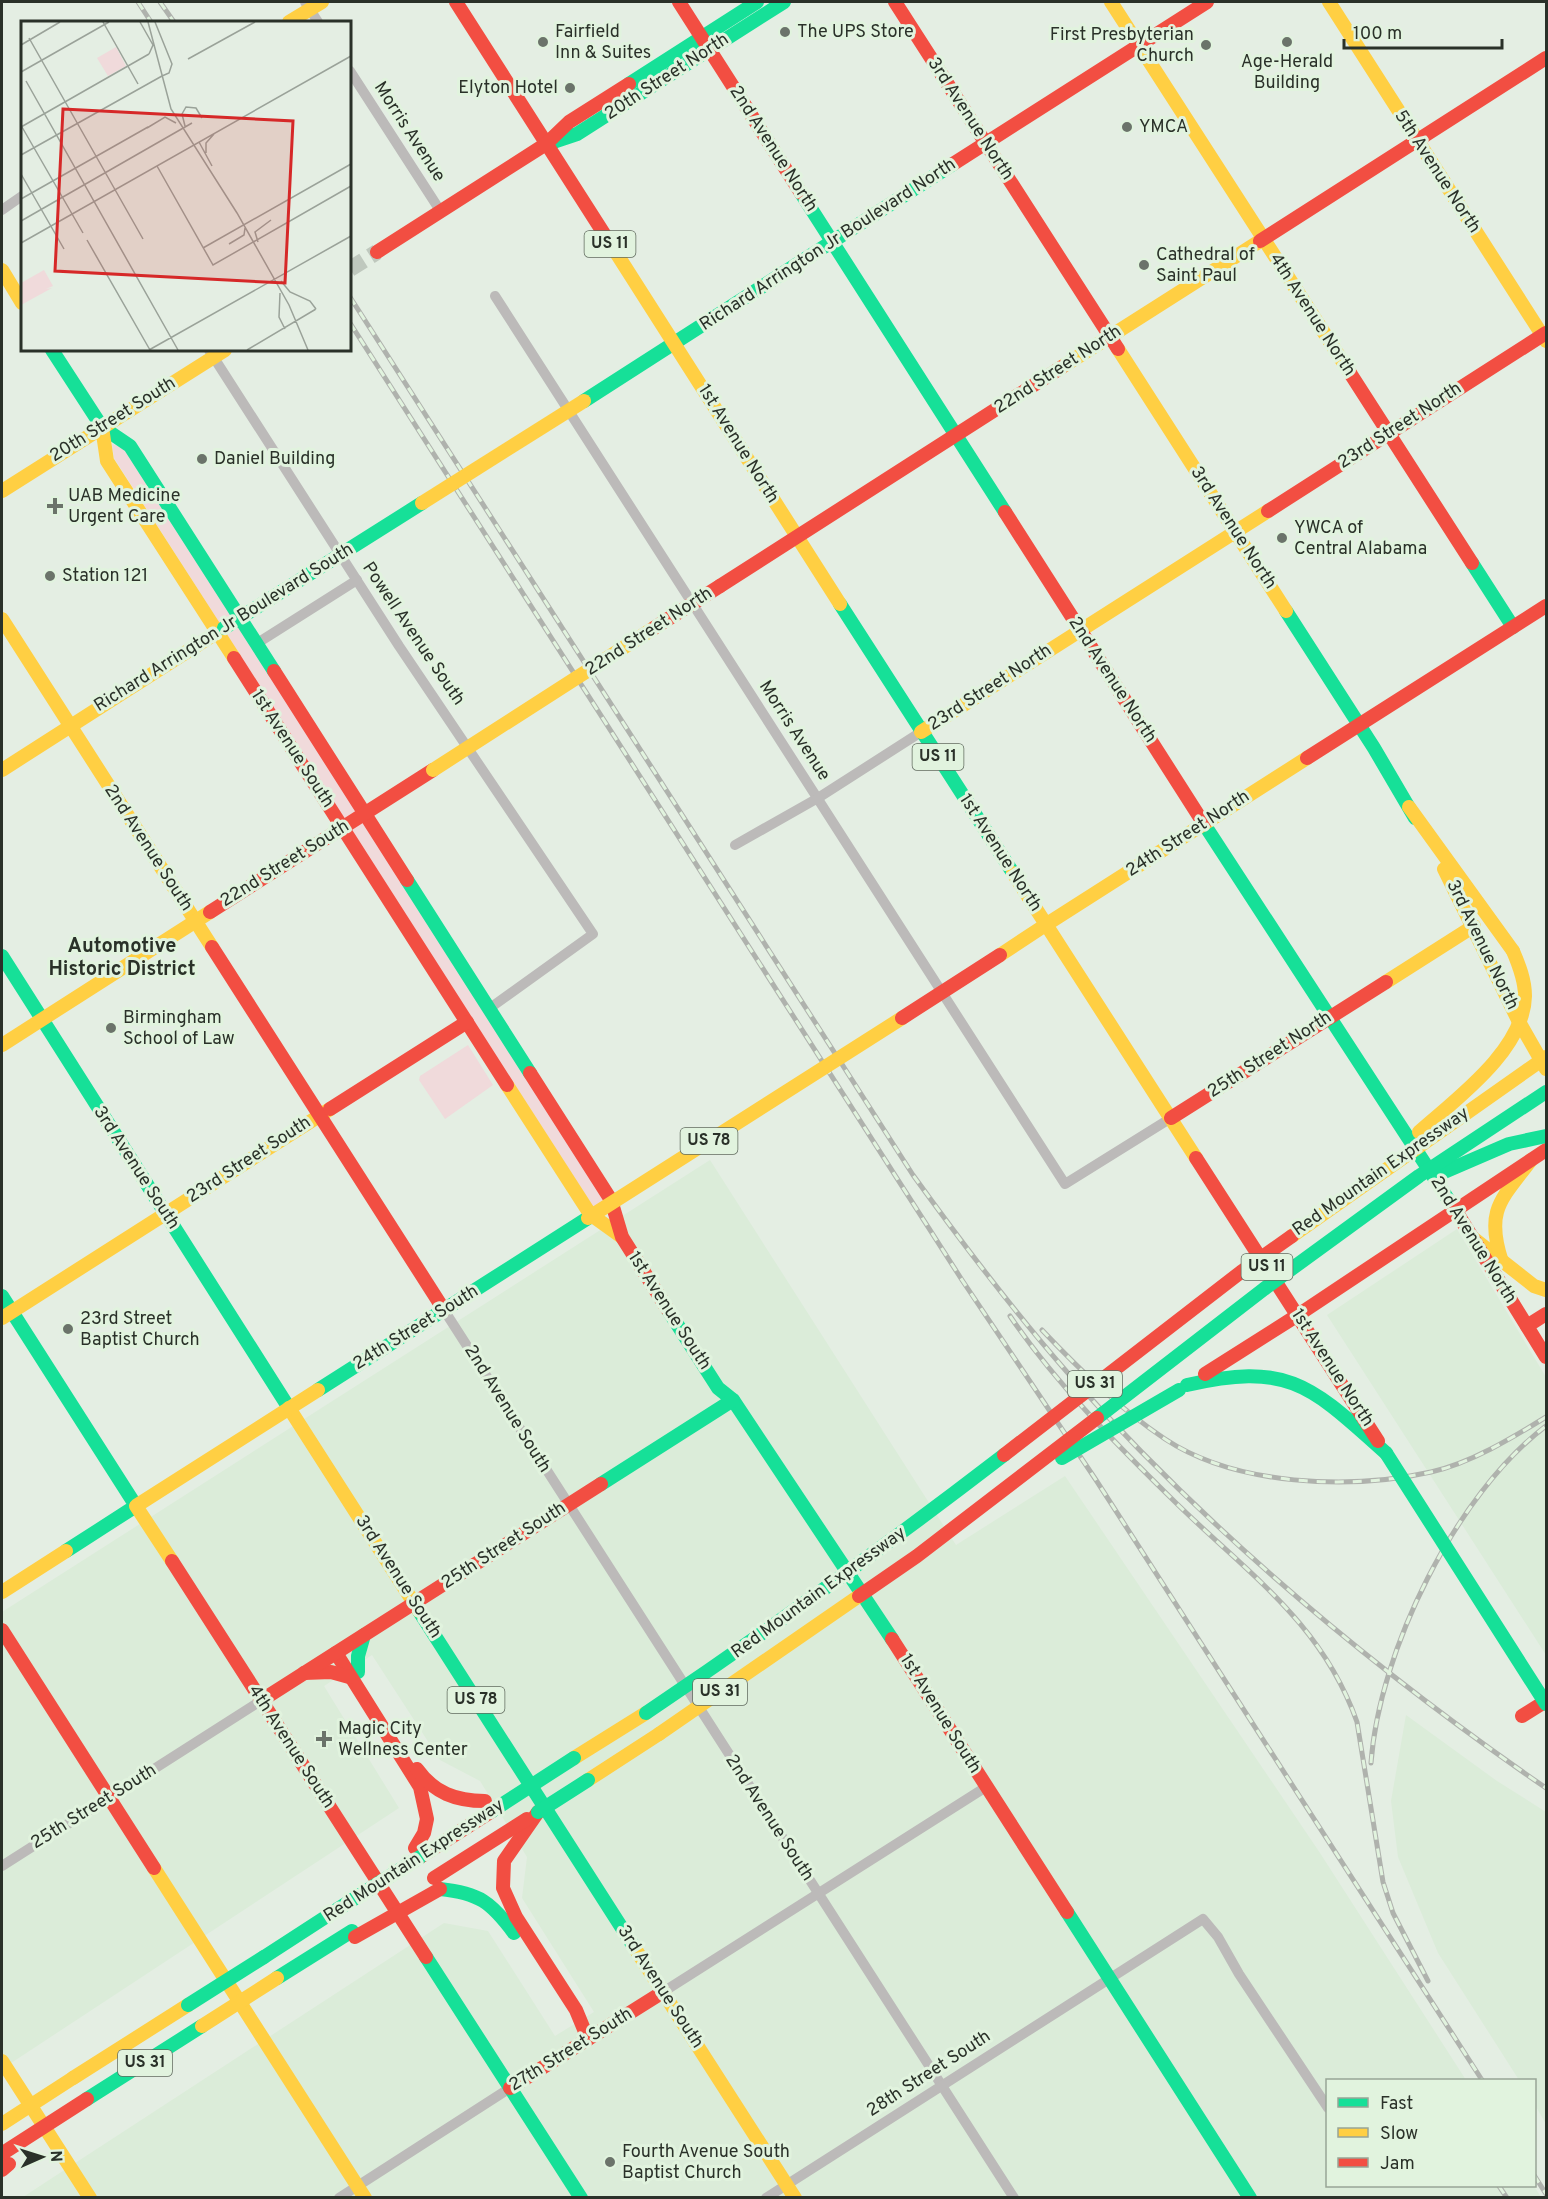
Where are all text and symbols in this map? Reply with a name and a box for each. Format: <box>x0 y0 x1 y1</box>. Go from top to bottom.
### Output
scale bar <box>1344 12 1502 50</box>
inset map <box>21 21 351 351</box>
place label: Fairfield Inn & Suites <box>555 21 651 65</box>
place label: The UPS Store <box>797 21 914 44</box>
text: 100 m <box>1353 23 1402 46</box>
place label: First Presbyterian Church <box>1050 24 1194 68</box>
marker: The UPS Store <box>778 25 792 39</box>
street label: 20th Street North <box>600 28 734 126</box>
marker: Fairfield Inn & Suites <box>536 35 550 49</box>
marker: Age-Herald Building <box>1280 35 1294 49</box>
marker: First Presbyterian Church <box>1199 38 1213 52</box>
place label: Age-Herald Building <box>1241 51 1333 95</box>
street label: 3rd Avenue North <box>922 53 1018 185</box>
place label: Elyton Hotel <box>458 77 558 100</box>
street label: Morris Avenue <box>368 78 450 186</box>
marker: Elyton Hotel <box>563 81 577 95</box>
street label: 2nd Avenue North <box>724 81 822 217</box>
street label: 5th Avenue North <box>1389 106 1485 238</box>
place label: YMCA <box>1139 116 1188 139</box>
marker: YMCA <box>1120 120 1134 134</box>
street label: Richard Arrington Jr Boulevard North <box>695 153 961 337</box>
road number: US 11 <box>584 231 636 257</box>
place label: Cathedral of Saint Paul <box>1156 244 1255 288</box>
street label: 4th Avenue North <box>1264 249 1360 381</box>
marker: Cathedral of Saint Paul <box>1137 258 1151 272</box>
street label: 22nd Street North <box>990 320 1126 420</box>
street label: 20th Street South <box>46 372 180 468</box>
street label: 23rd Street North <box>1334 377 1466 475</box>
street label: 1st Avenue North <box>692 380 784 508</box>
place label: Daniel Building <box>214 448 335 471</box>
marker: Daniel Building <box>195 452 209 466</box>
street label: 3rd Avenue North <box>1185 462 1281 594</box>
place label: UAB Medicine Urgent Care <box>68 485 180 529</box>
marker: UAB Medicine Urgent Care <box>46 497 64 515</box>
place label: YWCA of Central Alabama <box>1294 517 1427 561</box>
marker: YWCA of Central Alabama <box>1275 531 1289 545</box>
street label: Richard Arrington Jr Boulevard South <box>90 538 358 718</box>
street label: Powell Avenue South <box>356 558 470 710</box>
place label: Station 121 <box>62 565 148 588</box>
marker: Station 121 <box>43 569 57 583</box>
street label: 22nd Street North <box>581 582 717 682</box>
street label: 2nd Avenue North <box>1063 612 1161 748</box>
street label: 23rd Street North <box>924 639 1056 737</box>
street label: Morris Avenue <box>753 677 835 785</box>
street label: 1st Avenue South <box>245 685 339 813</box>
road number: US 11 <box>912 744 964 770</box>
street label: 2nd Avenue South <box>98 780 198 916</box>
street label: 24th Street North <box>1122 785 1254 883</box>
street label: 1st Avenue North <box>953 790 1047 916</box>
street label: 22nd Street South <box>216 815 354 913</box>
street label: 3rd Avenue North <box>1441 876 1523 1014</box>
district label: Automotive Historic District <box>48 934 196 983</box>
street label: 25th Street North <box>1204 1006 1336 1104</box>
place label: Birmingham School of Law <box>123 1007 235 1051</box>
marker: Birmingham School of Law <box>104 1021 118 1035</box>
street label: 3rd Avenue South <box>88 1102 184 1234</box>
street label: Red Mountain Expressway <box>1288 1102 1474 1242</box>
street label: 23rd Street South <box>182 1111 316 1209</box>
road number: US 78 <box>680 1128 738 1154</box>
street label: 2nd Avenue North <box>1425 1172 1521 1308</box>
street label: 1st Avenue South <box>622 1247 716 1375</box>
road number: US 11 <box>1242 1254 1292 1280</box>
street label: 24th Street South <box>349 1280 483 1376</box>
street label: 1st Avenue North <box>1285 1305 1379 1431</box>
place label: 23rd Street Baptist Church <box>80 1308 200 1352</box>
marker: 23rd Street Baptist Church <box>61 1322 75 1336</box>
street label: 2nd Avenue South <box>458 1341 556 1477</box>
road number: US 31 <box>1068 1371 1122 1397</box>
street label: 25th Street South <box>437 1497 571 1595</box>
street label: 3rd Avenue South <box>350 1511 446 1643</box>
street label: Red Mountain Expressway <box>727 1522 911 1664</box>
street label: 1st Avenue South <box>894 1650 986 1778</box>
road number: US 31 <box>693 1679 747 1705</box>
street label: 4th Avenue South <box>242 1681 340 1813</box>
road number: US 78 <box>448 1687 504 1713</box>
place label: Magic City Wellness Center <box>338 1718 468 1762</box>
marker: Magic City Wellness Center <box>315 1730 333 1748</box>
street label: 2nd Avenue South <box>719 1750 819 1886</box>
street label: 25th Street South <box>27 1759 161 1855</box>
street label: Red Mountain Expressway <box>320 1794 508 1928</box>
street label: 3rd Avenue South <box>612 1921 708 2053</box>
street label: 27th Street South <box>505 2003 637 2097</box>
street label: 28th Street South <box>863 2025 995 2123</box>
road number: US 31 <box>118 2050 172 2076</box>
legend <box>1326 2079 1536 2187</box>
text: Fast <box>1380 2093 1413 2116</box>
text: Slow <box>1380 2123 1418 2146</box>
north arrow <box>12 2127 72 2187</box>
place label: Fourth Avenue South Baptist Church <box>622 2141 790 2185</box>
text: N <box>45 2150 65 2163</box>
text: Jam <box>1380 2153 1415 2176</box>
marker: Fourth Avenue South Baptist Church <box>603 2155 617 2169</box>

